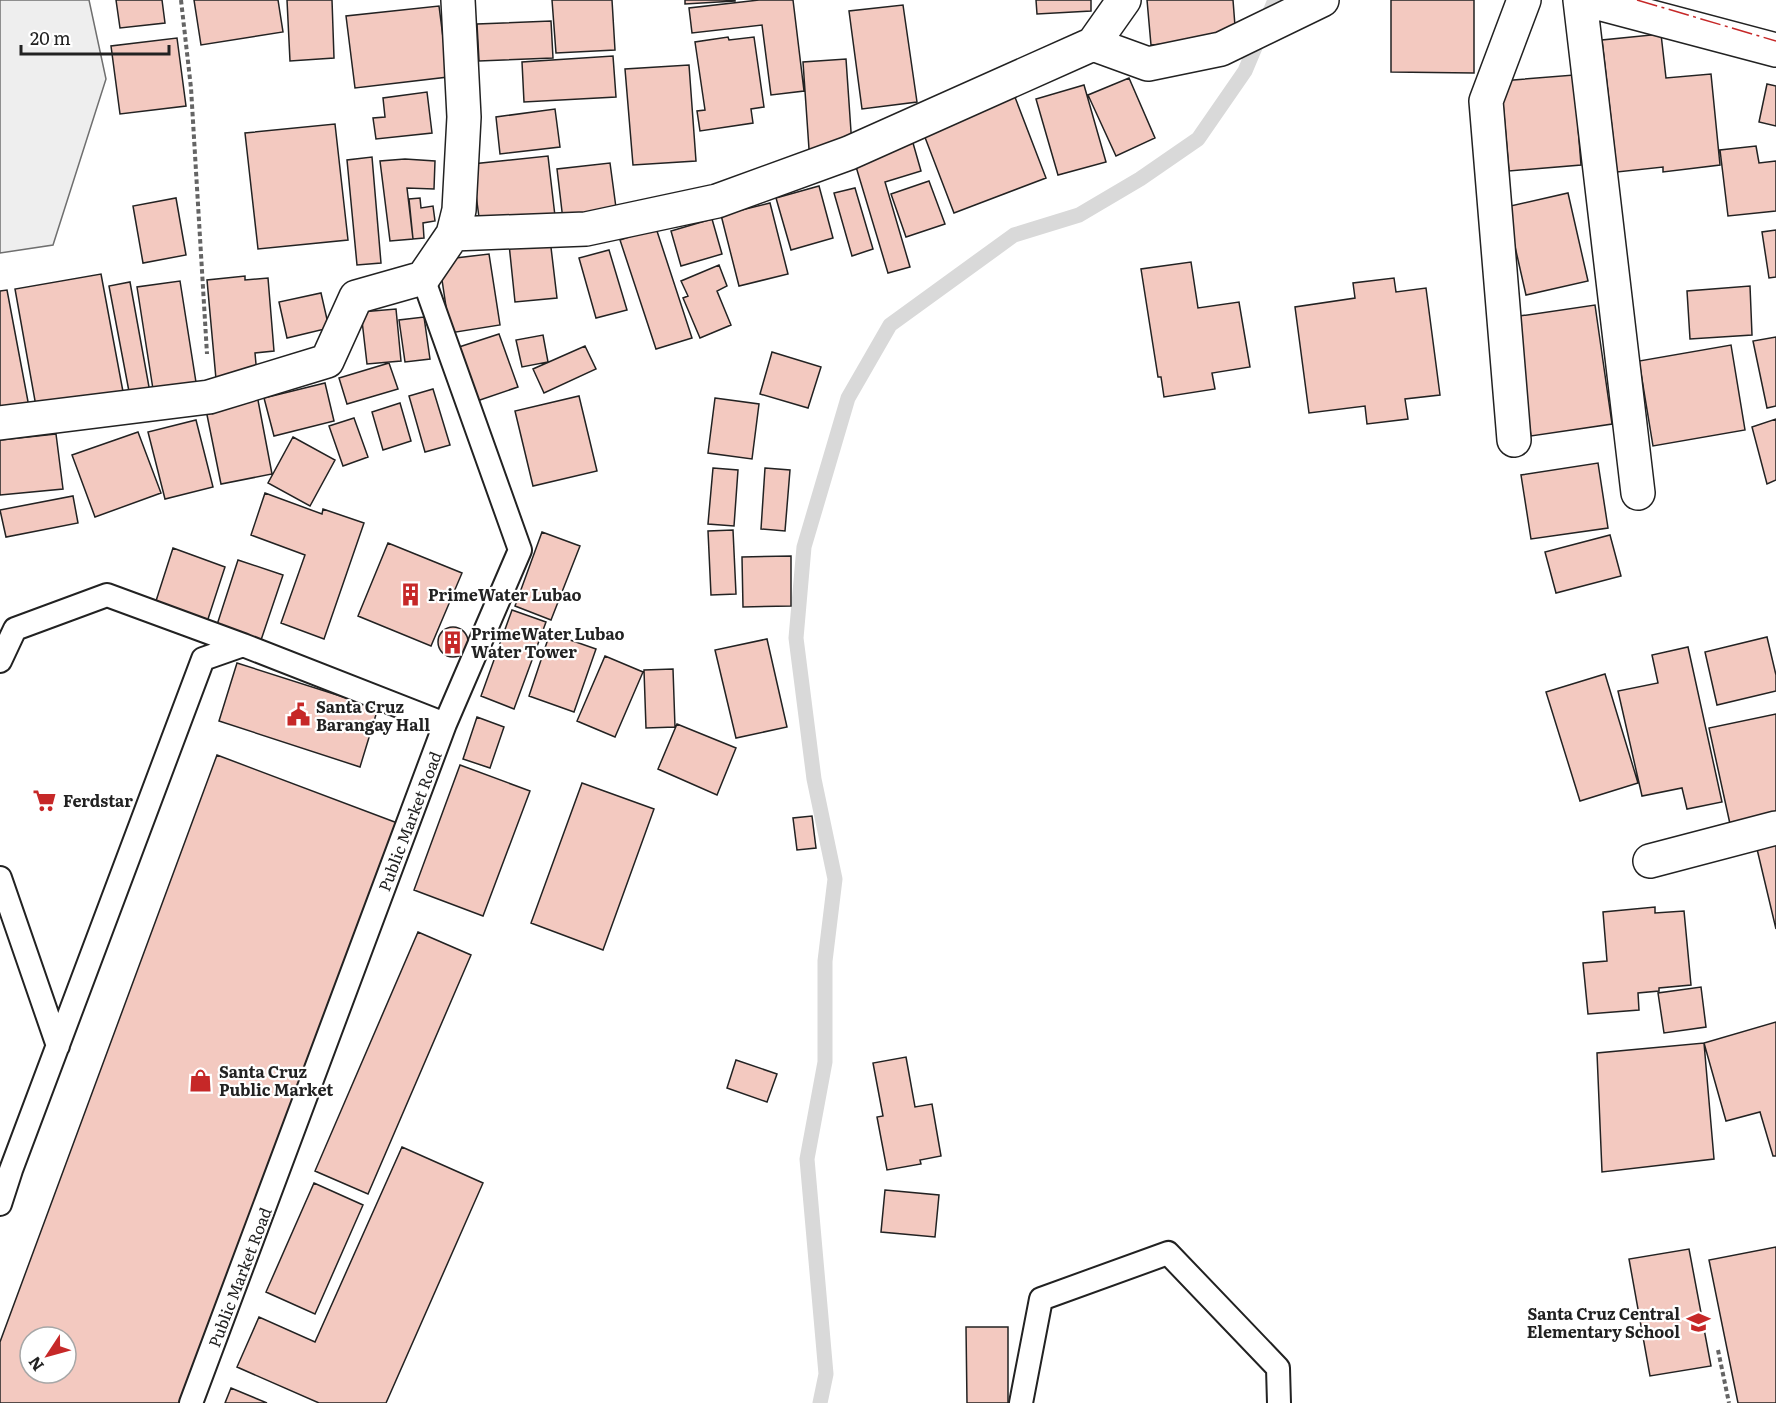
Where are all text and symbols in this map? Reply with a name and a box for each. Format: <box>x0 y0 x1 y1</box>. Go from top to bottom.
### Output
scale bar <box>21 18 170 56</box>
text: 20 m <box>30 24 71 51</box>
building icon: PrimeWater Lubao <box>397 581 423 607</box>
place label: PrimeWater Lubao <box>428 582 582 606</box>
place label: PrimeWater Lubao Water Tower <box>471 621 625 663</box>
building icon: PrimeWater Lubao Water Tower <box>440 629 466 655</box>
place label: Santa Cruz Barangay Hall <box>316 694 430 736</box>
public building icon: Santa Cruz Barangay Hall <box>285 702 311 728</box>
street label: Public Market Road <box>371 747 447 895</box>
supermarket icon: Ferdstar <box>32 787 58 813</box>
place label: Ferdstar <box>63 788 133 812</box>
place label: Santa Cruz Public Market <box>219 1059 333 1101</box>
shop icon: Santa Cruz Public Market <box>188 1067 214 1093</box>
street label: Public Market Road <box>201 1203 277 1351</box>
place label: Santa Cruz Central Elementary School <box>1527 1301 1680 1343</box>
school or university icon: Santa Cruz Central Elementary School <box>1685 1309 1711 1335</box>
north arrow <box>18 1325 78 1385</box>
text: N <box>21 1352 49 1377</box>

